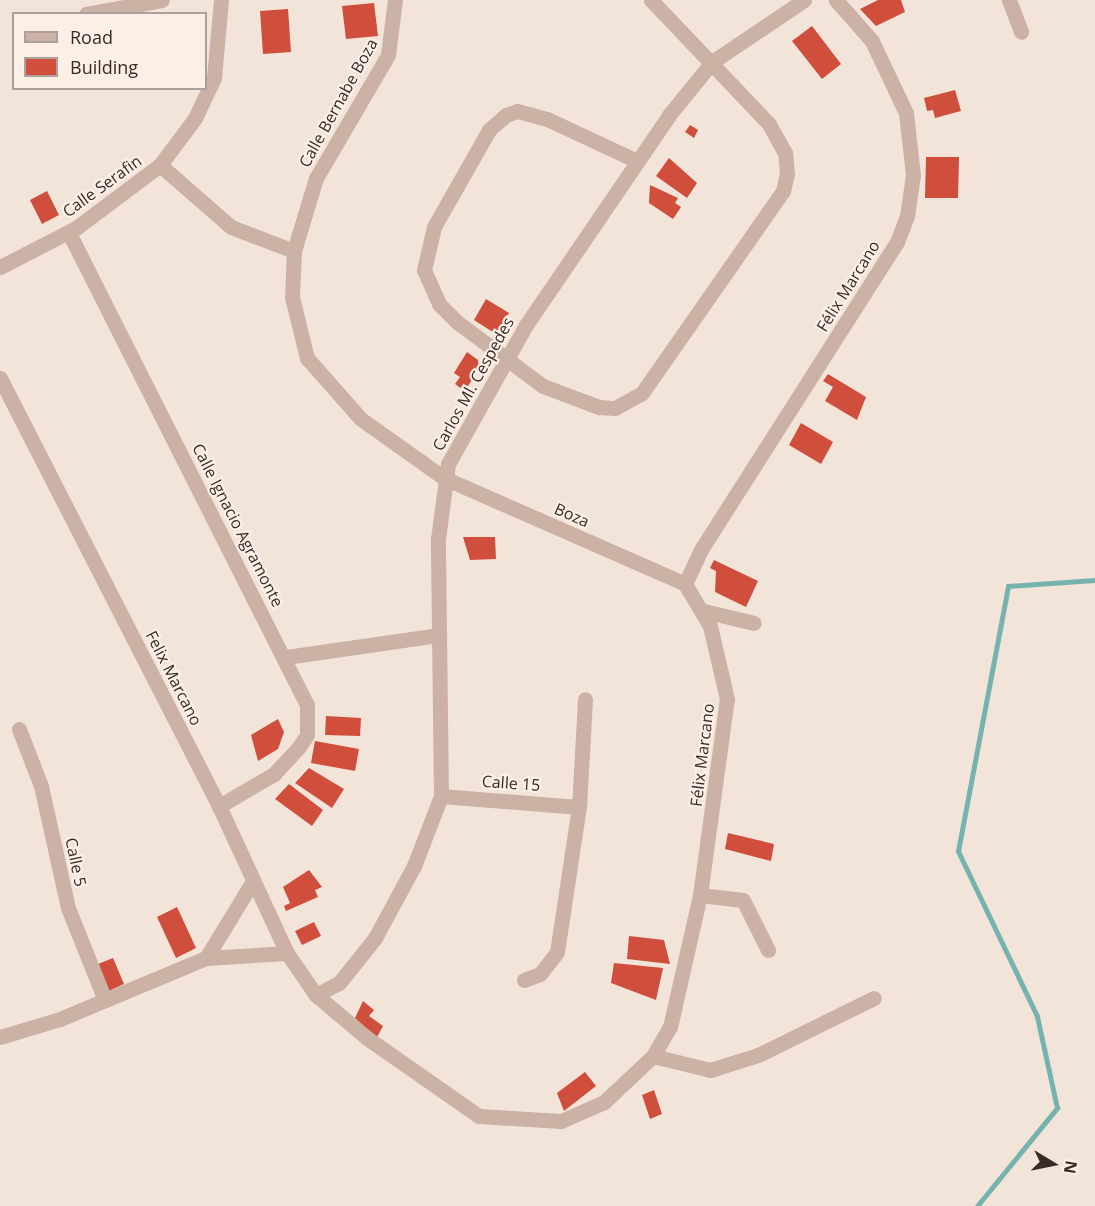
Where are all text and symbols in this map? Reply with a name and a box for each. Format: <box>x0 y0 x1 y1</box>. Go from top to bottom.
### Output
legend <box>12 12 207 90</box>
text: Road <box>70 25 113 49</box>
street label: Calle Bernabe Boza <box>295 35 381 171</box>
text: Building <box>70 55 138 79</box>
street label: Calle Serafin <box>59 151 145 221</box>
street label: Félix Marcano <box>812 237 884 335</box>
street label: Carlos Ml. Cespedes <box>428 314 518 454</box>
street label: Calle Ignacio Agramonte <box>188 440 288 610</box>
street label: Boza <box>551 499 593 531</box>
street label: Felix Marcano <box>142 627 206 729</box>
street label: Félix Marcano <box>686 702 718 808</box>
street label: Calle 15 <box>481 771 541 795</box>
street label: Calle 5 <box>61 836 91 888</box>
north arrow <box>1023 1134 1083 1194</box>
text: N <box>1059 1159 1083 1175</box>

